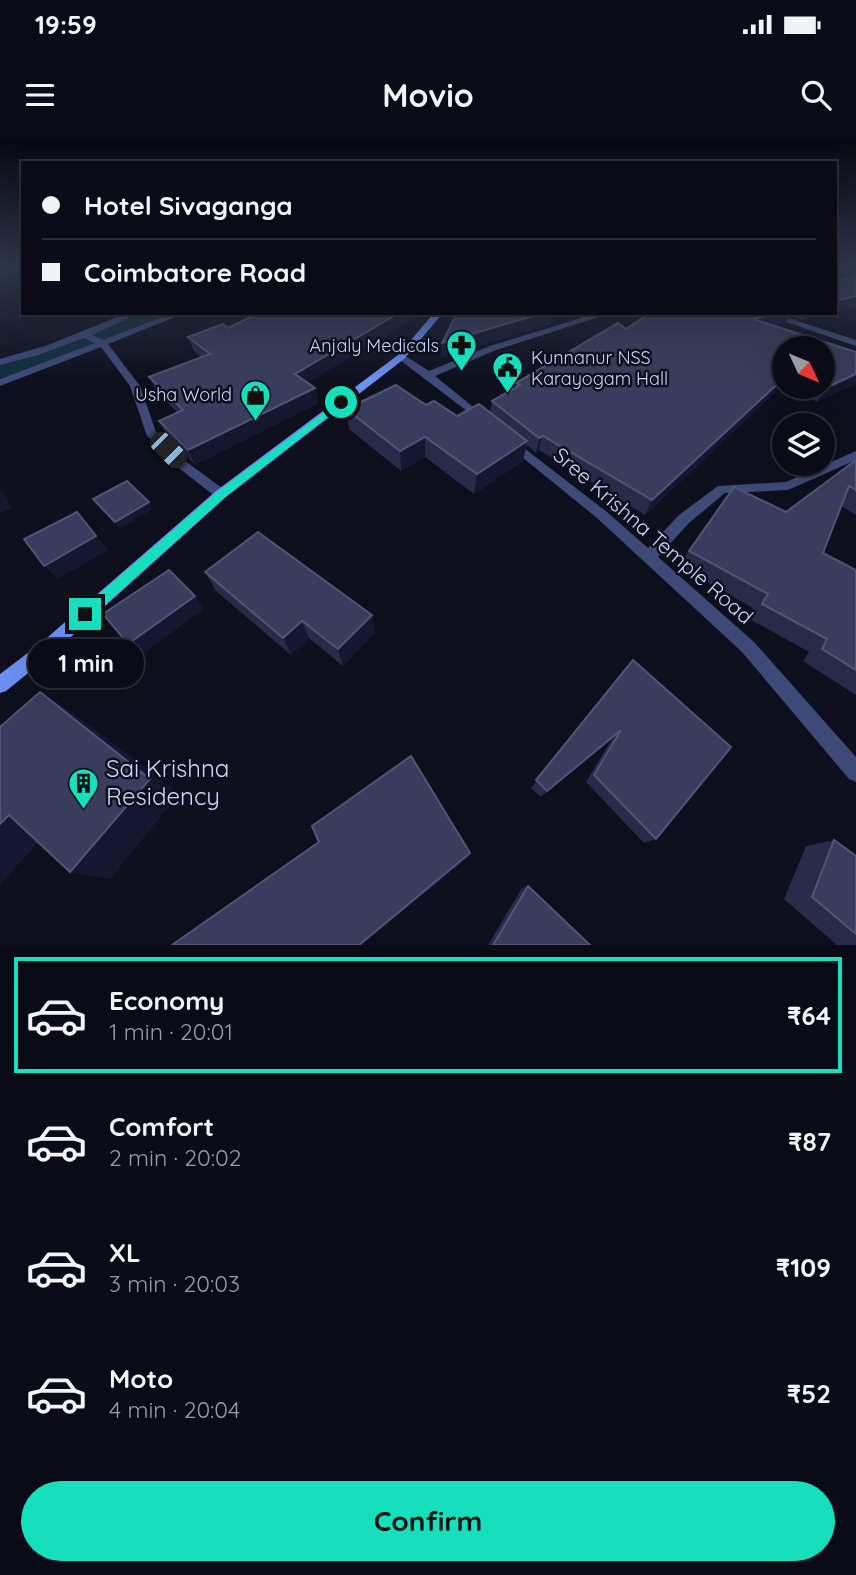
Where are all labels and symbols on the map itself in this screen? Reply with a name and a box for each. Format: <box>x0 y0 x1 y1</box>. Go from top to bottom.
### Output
pharmacy icon: Anjaly Medicals <box>445 329 479 373</box>
place label: Anjaly Medicals <box>310 334 439 357</box>
north arrow <box>772 336 835 399</box>
place label: Kunnanur NSS Karayogam Hall <box>531 346 668 390</box>
public building icon: Kunnanur NSS Karayogam Hall <box>491 351 525 395</box>
shop icon: Usha World <box>238 378 272 422</box>
place label: Usha World <box>135 383 232 406</box>
route start <box>325 386 357 418</box>
car <box>146 428 191 472</box>
street label: Sree Krishna Temple Road <box>548 441 759 629</box>
route end <box>69 598 101 630</box>
callout: 1 min <box>27 638 143 688</box>
place label: Sai Krishna Residency <box>106 753 229 811</box>
building icon: Sai Krishna Residency <box>66 766 100 810</box>

